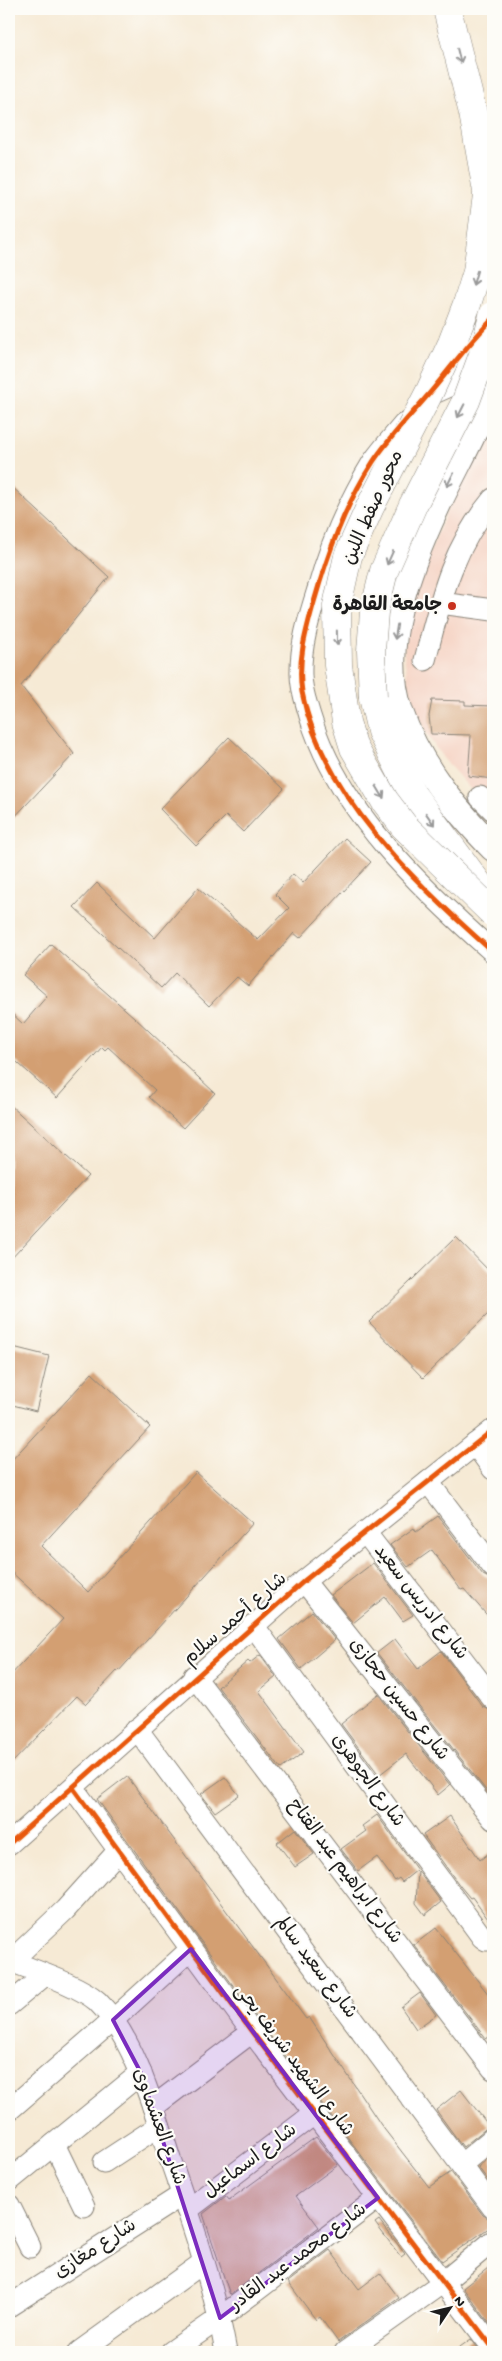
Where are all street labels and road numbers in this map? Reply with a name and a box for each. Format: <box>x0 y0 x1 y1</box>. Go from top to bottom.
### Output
street label: محور صفط اللبن <box>338 447 410 569</box>
street label: شارع ادريس سعيد <box>368 1541 472 1665</box>
street label: شارع أحمد سلام <box>178 1567 293 1671</box>
street label: شارع حسين حجازى <box>343 1634 453 1766</box>
street label: شارع الجوهرى <box>325 1730 409 1832</box>
street label: شارع ابراهيم عبد الفتاح <box>282 1795 406 1949</box>
street label: شارع سعيد سالم <box>269 1912 361 2024</box>
street label: شارع الشهيد شريف يحى <box>228 1980 358 2142</box>
street label: شارع العشماوى <box>126 2065 190 2189</box>
street label: شارع اسماعيل <box>200 2119 302 2205</box>
street label: شارع محمد عبد القادر <box>224 2199 372 2318</box>
street label: شارع مغازى <box>51 2215 141 2285</box>

